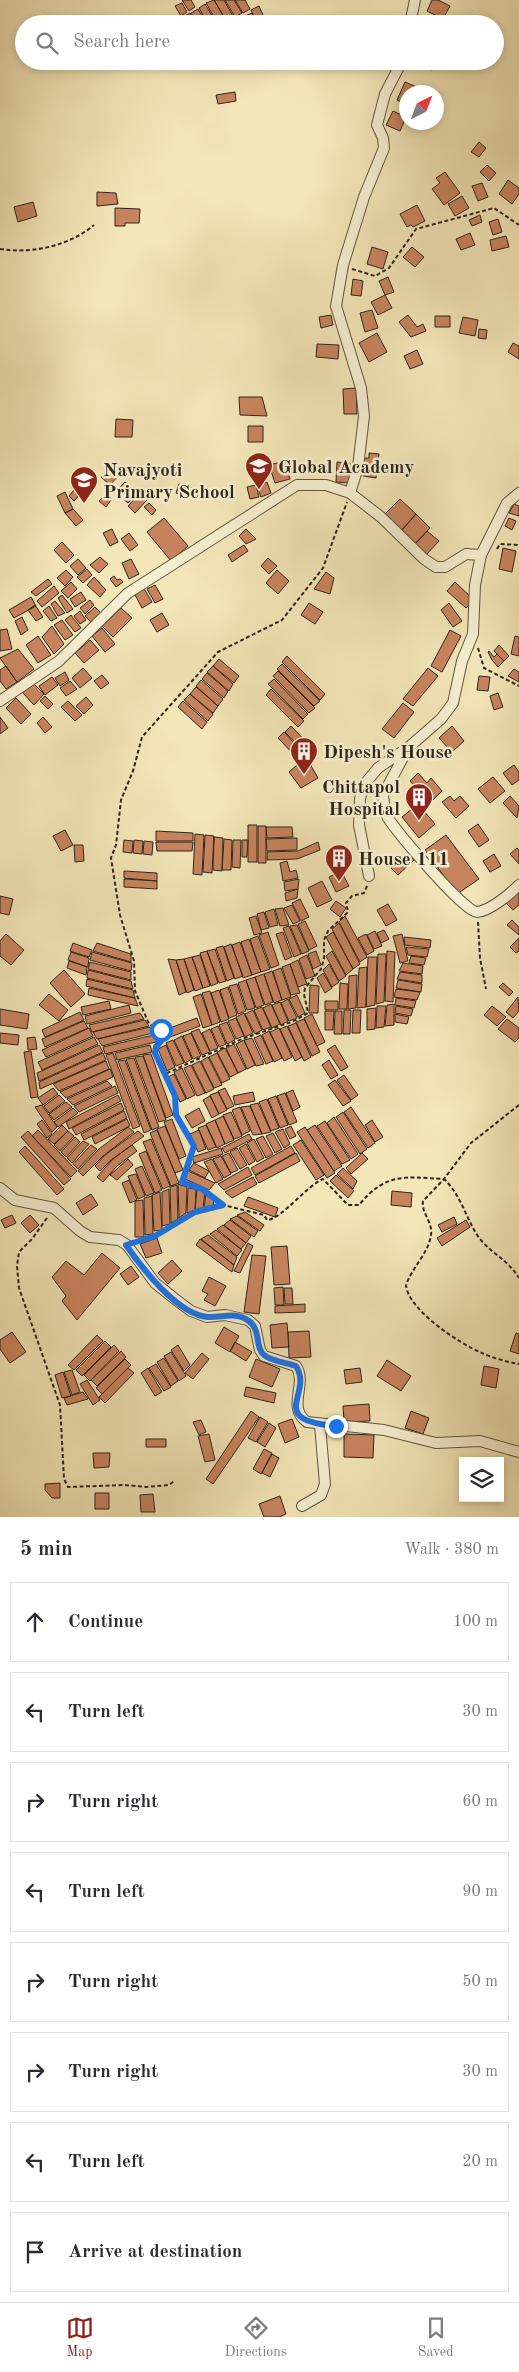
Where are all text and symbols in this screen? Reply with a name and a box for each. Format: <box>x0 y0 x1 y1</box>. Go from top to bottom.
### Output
search box <box>15 15 504 70</box>
icon: search <box>33 29 61 57</box>
text: Search here <box>73 33 170 52</box>
north arrow <box>399 85 444 130</box>
school or university icon: Global Academy <box>244 451 274 490</box>
place label: Global Academy <box>278 459 415 478</box>
place label: Navajyoti Primary School <box>103 462 235 503</box>
school or university icon: Navajyoti Primary School <box>69 465 99 504</box>
building icon: Dipesh's House <box>289 736 319 775</box>
place label: Dipesh's House <box>323 744 453 763</box>
place label: Chittapol Hospital <box>322 779 400 820</box>
building icon: Chittapol Hospital <box>404 782 434 821</box>
building icon: House 111 <box>324 843 354 882</box>
place label: House 111 <box>358 851 449 870</box>
route start <box>150 1019 173 1042</box>
route end <box>325 1415 348 1438</box>
map controls <box>459 1457 504 1502</box>
button: layers <box>459 1457 504 1502</box>
text: 5 min <box>20 1539 73 1560</box>
text: Walk · 380 m <box>404 1542 499 1558</box>
icon: ahead <box>21 1608 49 1636</box>
text: Continue <box>68 1613 143 1632</box>
text: 100 m <box>453 1614 498 1630</box>
icon: left <box>21 1698 49 1726</box>
text: Turn left <box>68 1703 145 1722</box>
text: 30 m <box>462 1704 498 1720</box>
icon: right <box>21 1788 49 1816</box>
text: Turn right <box>68 1793 158 1812</box>
text: 60 m <box>462 1794 498 1810</box>
icon: left <box>21 1878 49 1906</box>
text: Turn left <box>68 1883 145 1902</box>
text: 90 m <box>462 1884 498 1900</box>
icon: right <box>21 1968 49 1996</box>
text: Turn right <box>68 1973 158 1992</box>
text: 50 m <box>462 1974 498 1990</box>
icon: right <box>21 2058 49 2086</box>
text: Turn right <box>68 2063 158 2082</box>
text: 30 m <box>462 2064 498 2080</box>
icon: left <box>21 2148 49 2176</box>
text: Turn left <box>68 2153 145 2172</box>
text: 20 m <box>462 2154 498 2170</box>
icon: arrive <box>21 2238 49 2266</box>
text: Arrive at destination <box>68 2243 242 2262</box>
tab: Map <box>66 2314 94 2361</box>
tab: Directions <box>225 2314 287 2361</box>
tab: Saved <box>418 2314 453 2361</box>

